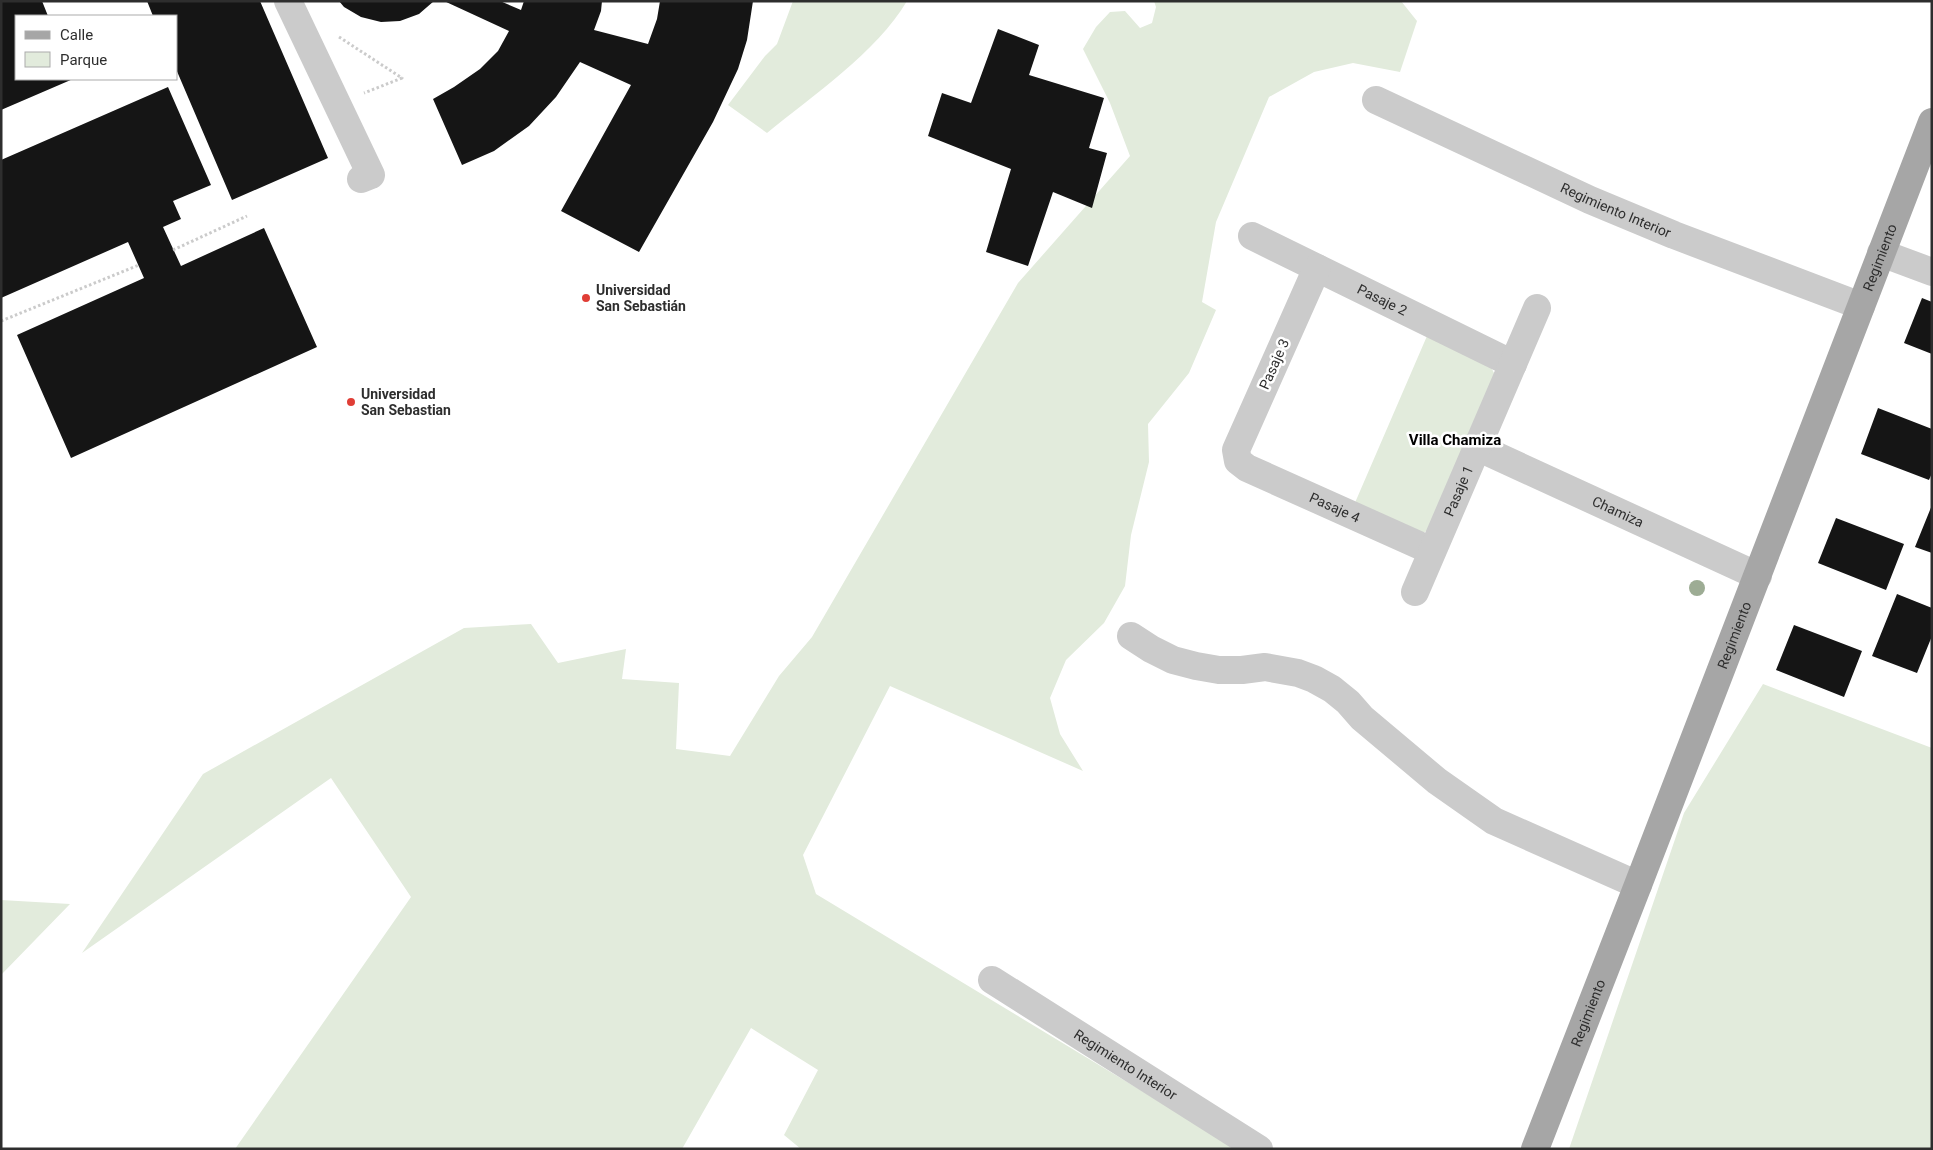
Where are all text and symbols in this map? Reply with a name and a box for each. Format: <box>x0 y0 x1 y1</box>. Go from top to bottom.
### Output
legend <box>15 15 178 80</box>
text: Calle <box>60 26 93 44</box>
text: Parque <box>60 51 107 69</box>
street label: Regimiento Interior <box>1558 179 1674 241</box>
street label: Regimiento <box>1860 222 1900 293</box>
street label: Pasaje 2 <box>1355 281 1410 319</box>
place label: Universidad San Sebastián <box>596 282 686 314</box>
marker: Universidad San Sebastián <box>580 292 592 304</box>
street label: Pasaje 3 <box>1256 336 1292 392</box>
place label: Universidad San Sebastian <box>361 386 451 418</box>
marker: Universidad San Sebastian <box>345 396 357 408</box>
district label: Villa Chamiza <box>1409 431 1501 449</box>
street label: Pasaje 1 <box>1441 463 1476 519</box>
street label: Pasaje 4 <box>1307 489 1363 526</box>
street label: Chamiza <box>1590 493 1646 530</box>
street label: Regimiento <box>1714 599 1754 671</box>
street label: Regimiento <box>1568 977 1608 1049</box>
street label: Regimiento Interior <box>1071 1026 1180 1103</box>

